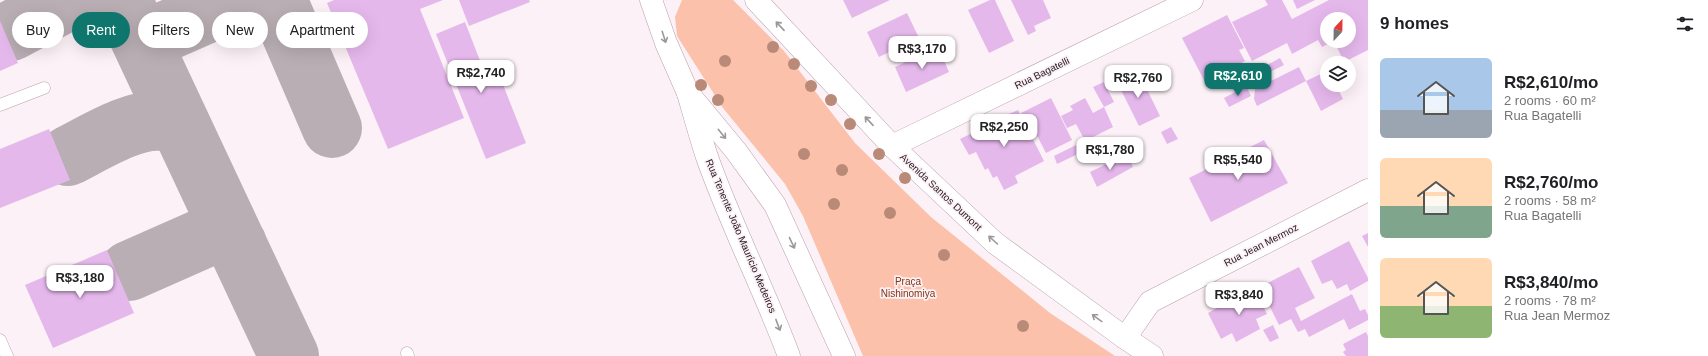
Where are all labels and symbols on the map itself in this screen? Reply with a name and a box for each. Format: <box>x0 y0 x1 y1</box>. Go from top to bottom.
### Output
north arrow <box>1320 12 1356 48</box>
one-way arrow <box>775 21 785 31</box>
one-way arrow <box>661 30 668 43</box>
pin: R$3,170 <box>885 36 959 70</box>
street label: Rua Bagatelli <box>1013 55 1071 91</box>
pin: R$2,740 <box>444 60 518 94</box>
pin: R$2,610 <box>1201 63 1275 97</box>
pin: R$2,760 <box>1101 65 1175 99</box>
pin: R$2,250 <box>967 114 1041 148</box>
one-way arrow <box>864 116 873 126</box>
one-way arrow <box>717 129 726 140</box>
pin: R$1,780 <box>1073 137 1147 171</box>
pin: R$5,540 <box>1201 147 1275 181</box>
street label: Avenida Santos Dumont <box>898 151 984 233</box>
street label: Rua Tenente João Maurício Medeiros <box>704 157 778 315</box>
street label: Rua Jean Mermoz <box>1222 222 1300 268</box>
one-way arrow <box>789 236 796 248</box>
one-way arrow <box>988 236 998 245</box>
pin: R$3,180 <box>43 265 117 299</box>
park label: Praça Nishinomiya <box>881 276 936 299</box>
pin: R$3,840 <box>1202 282 1276 316</box>
one-way arrow <box>1091 313 1102 322</box>
one-way arrow <box>774 319 782 331</box>

